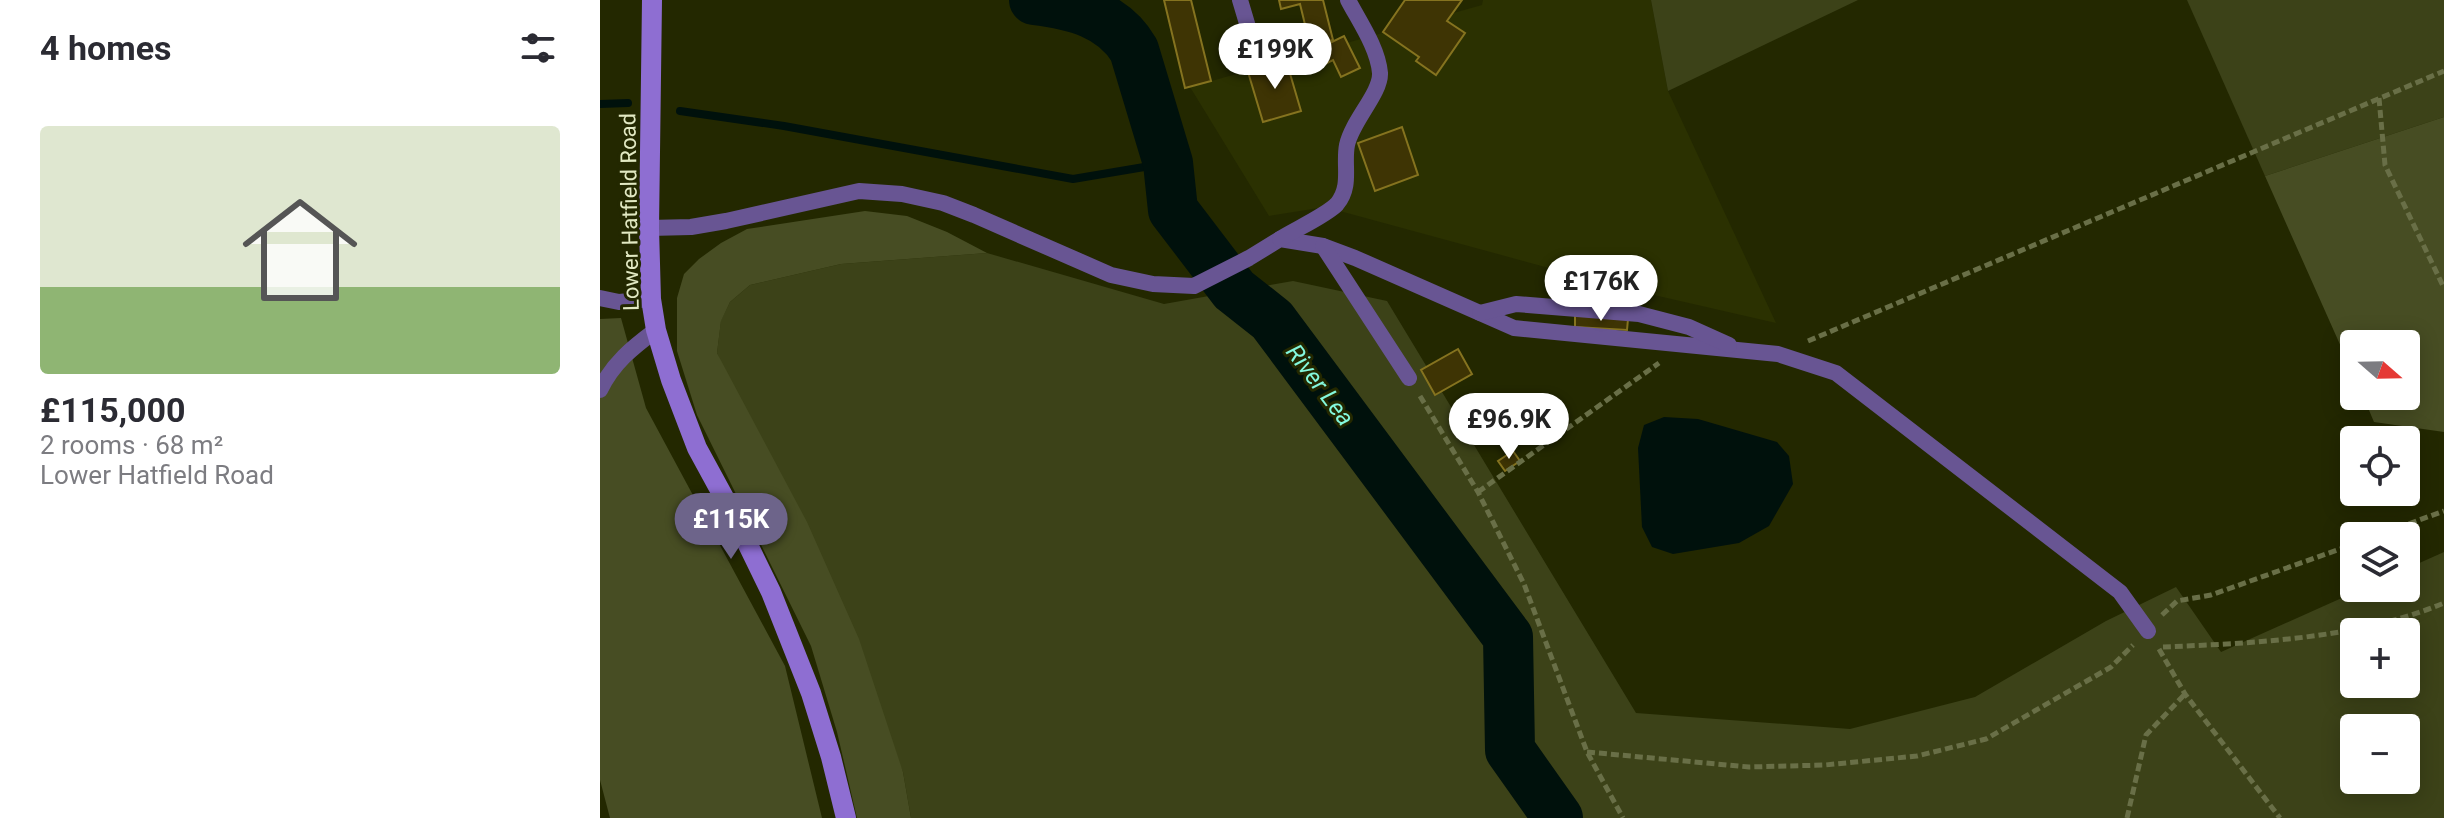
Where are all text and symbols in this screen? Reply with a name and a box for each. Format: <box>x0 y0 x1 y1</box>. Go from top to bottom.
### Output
pin: £199K <box>1219 23 1331 91</box>
icon: filters <box>516 26 560 70</box>
text: 4 homes <box>40 28 171 68</box>
text: £199K <box>1237 34 1313 64</box>
street label: Lower Hatfield Road <box>615 113 644 311</box>
icon: home <box>228 178 372 322</box>
pin: £176K <box>1545 255 1657 323</box>
text: £176K <box>1563 266 1639 296</box>
north arrow <box>2340 330 2420 410</box>
map controls <box>2340 330 2420 794</box>
water label: River Lea <box>1280 339 1360 431</box>
text: £115,000 <box>40 390 186 430</box>
pin: £96.9K <box>1444 393 1574 461</box>
text: £96.9K <box>1467 404 1551 434</box>
button: locate <box>2340 426 2420 506</box>
text: 2 rooms · 68 m² <box>40 430 223 460</box>
text: Lower Hatfield Road <box>40 460 274 490</box>
pin: £115K <box>675 493 787 561</box>
text: £115K <box>693 504 769 534</box>
button: layers <box>2340 522 2420 602</box>
button: + <box>2340 618 2420 698</box>
button: − <box>2340 714 2420 794</box>

